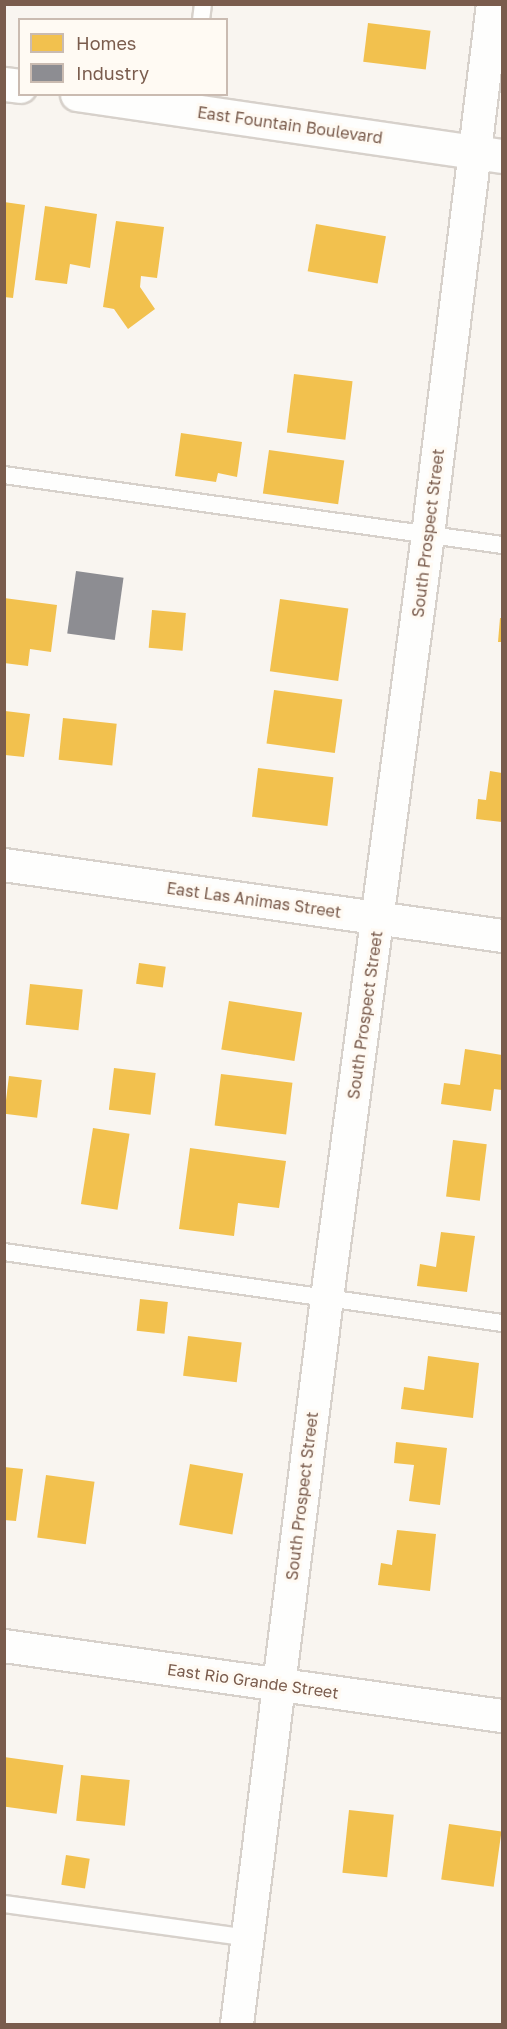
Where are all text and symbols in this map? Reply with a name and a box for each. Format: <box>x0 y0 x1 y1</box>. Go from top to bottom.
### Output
legend <box>18 18 228 96</box>
text: Homes <box>76 32 136 54</box>
text: Industry <box>76 62 149 84</box>
street label: East Fountain Boulevard <box>196 102 384 148</box>
street label: South Prospect Street <box>408 447 448 619</box>
street label: East Las Animas Street <box>165 878 343 922</box>
street label: South Prospect Street <box>344 929 386 1101</box>
street label: South Prospect Street <box>282 1410 322 1582</box>
street label: East Rio Grande Street <box>166 1659 340 1703</box>

